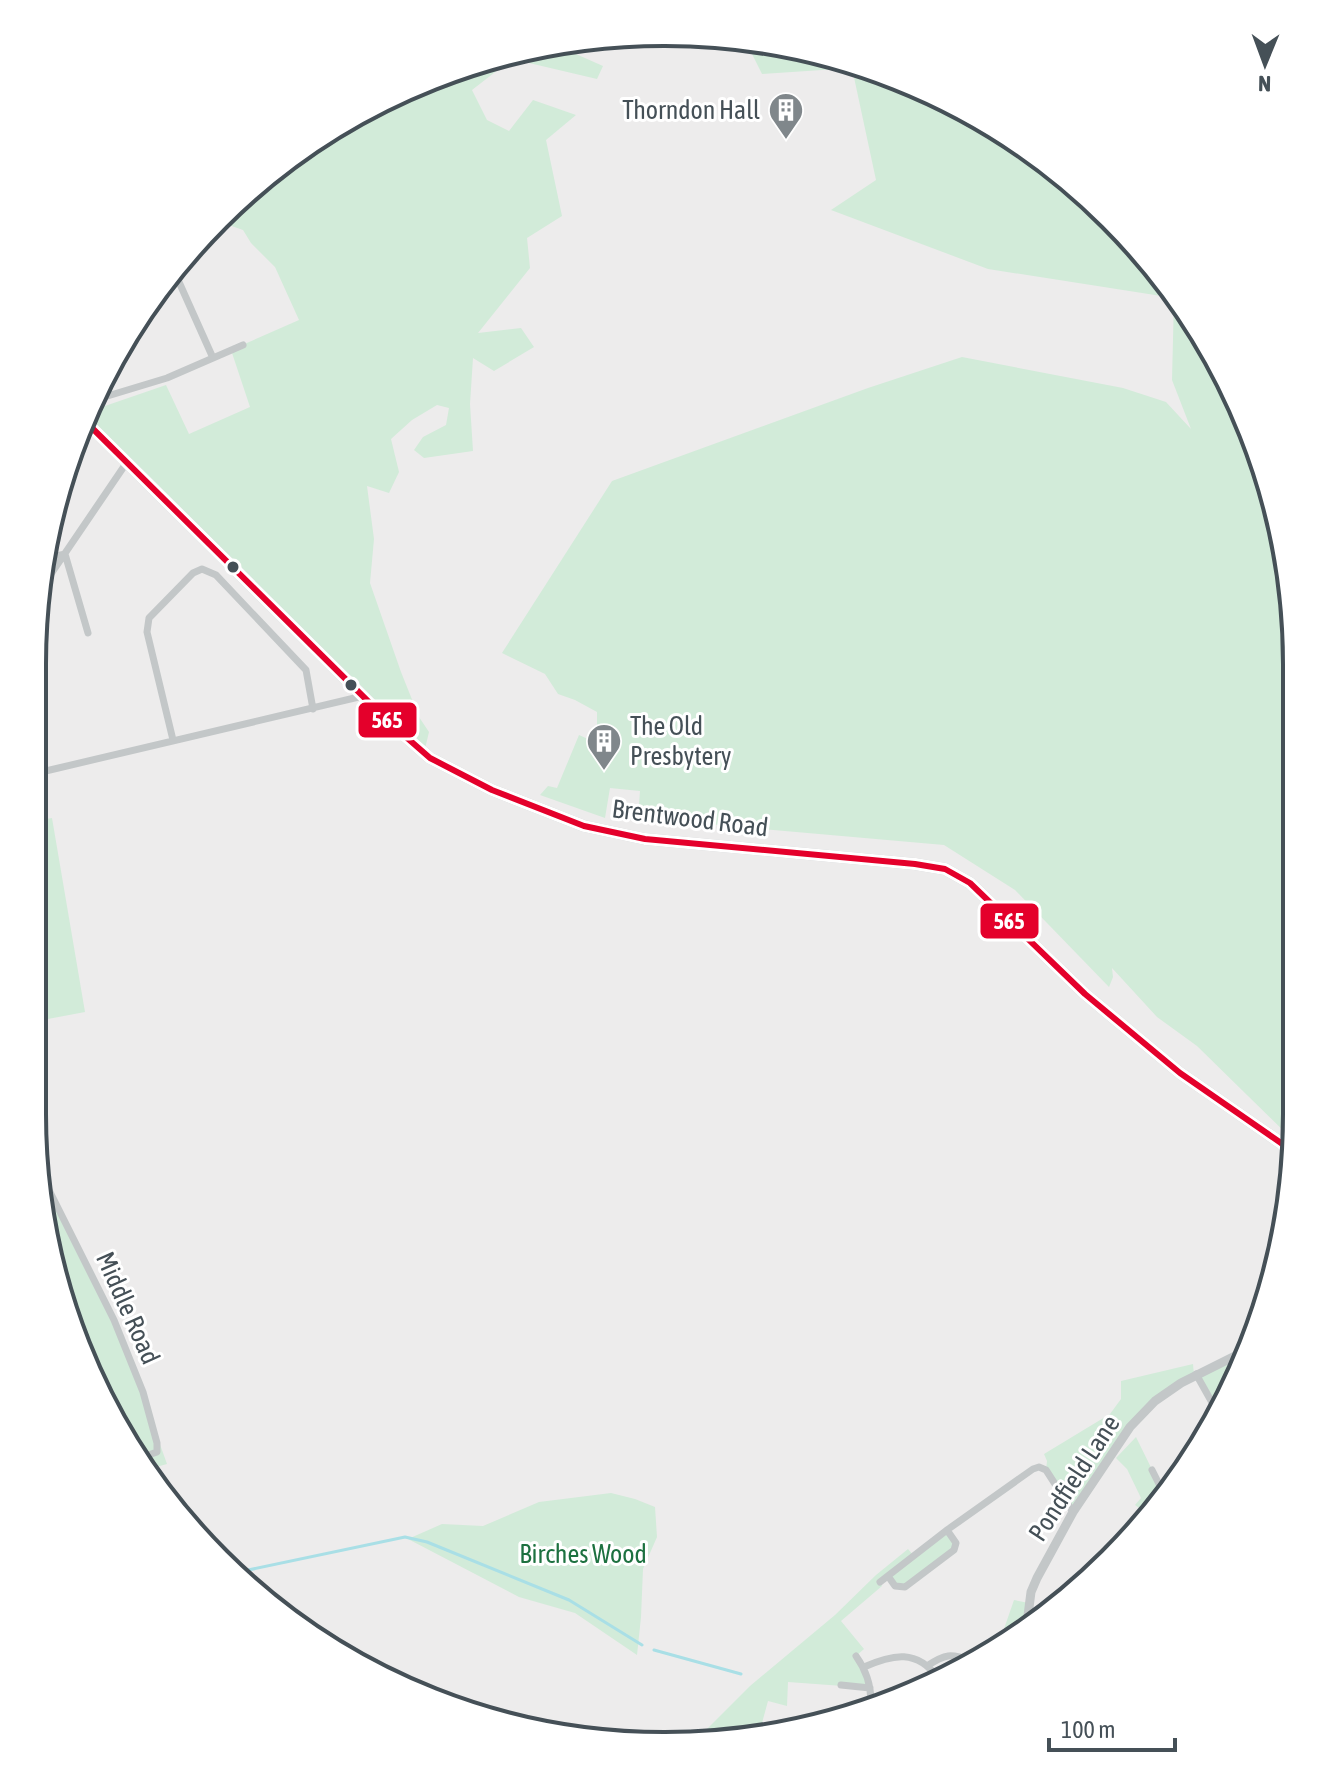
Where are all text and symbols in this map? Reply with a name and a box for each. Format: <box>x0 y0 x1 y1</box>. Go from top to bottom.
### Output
north arrow <box>1225 24 1305 104</box>
text: N <box>1258 71 1271 97</box>
building icon: Thorndon Hall <box>767 91 805 141</box>
place label: Thorndon Hall <box>622 95 760 125</box>
unlabelled marker <box>225 559 241 575</box>
unlabelled marker <box>343 677 359 693</box>
line badge: 565 <box>357 701 418 739</box>
text: 565 <box>371 707 403 733</box>
place label: The Old Presbytery <box>630 711 732 771</box>
building icon: The Old Presbytery <box>585 722 623 772</box>
street label: Brentwood Road <box>610 794 770 842</box>
line badge: 565 <box>979 902 1040 940</box>
text: 565 <box>993 908 1025 934</box>
street label: Middle Road <box>90 1247 166 1369</box>
street label: Pondfield Lane <box>1022 1410 1126 1546</box>
park label: Birches Wood <box>519 1539 647 1569</box>
scale bar <box>1049 1702 1175 1752</box>
text: 100 m <box>1061 1716 1115 1743</box>

